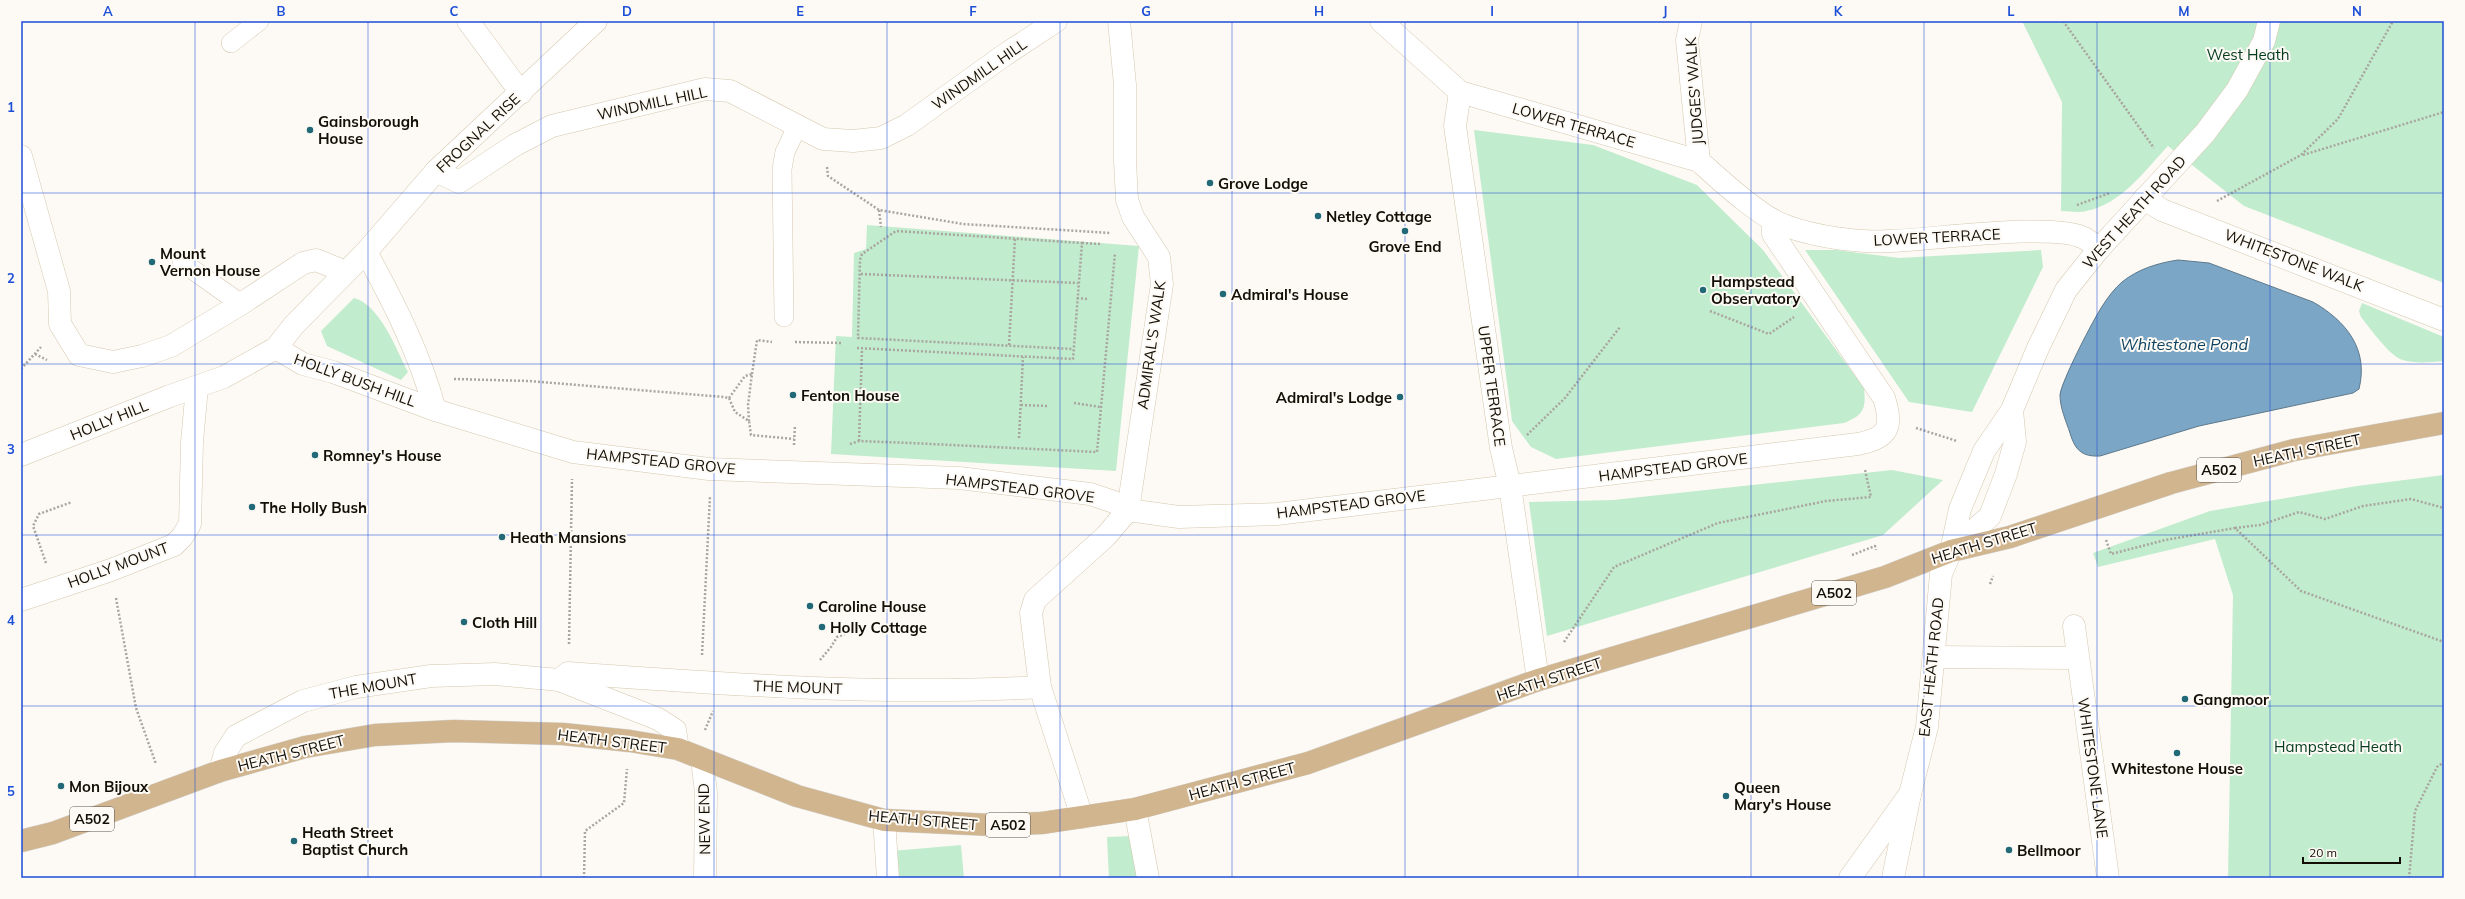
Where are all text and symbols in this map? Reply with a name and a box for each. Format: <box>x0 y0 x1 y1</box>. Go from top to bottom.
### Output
text: A <box>103 3 113 19</box>
text: B <box>277 3 286 19</box>
text: C <box>450 3 459 19</box>
text: D <box>622 3 632 19</box>
text: E <box>796 3 804 19</box>
text: F <box>969 3 977 19</box>
text: G <box>1141 3 1151 19</box>
text: H <box>1314 3 1324 19</box>
text: I <box>1490 3 1494 19</box>
text: J <box>1663 3 1667 19</box>
text: K <box>1834 3 1844 19</box>
text: L <box>2007 3 2015 19</box>
text: M <box>2178 3 2190 19</box>
text: N <box>2352 3 2362 19</box>
street label: WINDMILL HILL <box>928 34 1030 114</box>
street label: JUDGES' WALK <box>1681 36 1707 145</box>
park label: West Heath <box>2206 45 2290 64</box>
street label: WINDMILL HILL <box>595 82 709 124</box>
street label: FROGNAL RISE <box>432 89 524 177</box>
street label: LOWER TERRACE <box>1510 98 1638 152</box>
text: 1 <box>7 99 15 115</box>
place label: Gainsborough House <box>318 112 419 148</box>
marker: Gainsborough House <box>305 125 315 135</box>
street label: WEST HEATH ROAD <box>2078 151 2190 273</box>
place label: Grove Lodge <box>1218 174 1308 193</box>
marker: Grove Lodge <box>1205 178 1215 188</box>
place label: Netley Cottage <box>1326 207 1432 226</box>
marker: Netley Cottage <box>1313 211 1323 221</box>
street label: LOWER TERRACE <box>1873 224 2001 250</box>
street label: WHITESTONE WALK <box>2222 225 2367 295</box>
marker: Grove End <box>1400 226 1410 236</box>
place label: Grove End <box>1368 237 1442 256</box>
place label: Mount Vernon House <box>159 244 260 280</box>
marker: Mount Vernon House <box>147 257 157 267</box>
text: 2 <box>7 270 15 286</box>
place label: Hampstead Observatory <box>1711 272 1801 308</box>
street label: ADMIRAL'S WALK <box>1133 279 1169 410</box>
place label: Admiral's House <box>1231 285 1348 304</box>
marker: Hampstead Observatory <box>1698 285 1708 295</box>
marker: Admiral's House <box>1218 289 1228 299</box>
street label: UPPER TERRACE <box>1474 324 1510 448</box>
water label: Whitestone Pond <box>2120 334 2248 354</box>
street label: HOLLY BUSH HILL <box>291 349 419 411</box>
place label: Fenton House <box>801 386 899 405</box>
place label: Admiral's Lodge <box>1276 388 1392 407</box>
marker: Fenton House <box>788 390 798 400</box>
marker: Admiral's Lodge <box>1395 392 1405 402</box>
street label: HOLLY HILL <box>67 396 151 444</box>
street label: HEATH STREET <box>2251 429 2363 471</box>
text: 3 <box>7 441 15 457</box>
street label: HAMPSTEAD GROVE <box>585 444 737 478</box>
place label: Romney's House <box>323 446 441 465</box>
street label: HAMPSTEAD GROVE <box>1597 448 1749 486</box>
marker: Romney's House <box>310 450 320 460</box>
road number: A502 <box>2197 458 2241 482</box>
street label: HAMPSTEAD GROVE <box>944 469 1096 507</box>
street label: HAMPSTEAD GROVE <box>1275 485 1427 523</box>
place label: The Holly Bush <box>260 498 367 517</box>
marker: The Holly Bush <box>247 502 257 512</box>
street label: HEATH STREET <box>1929 518 2039 568</box>
place label: Heath Mansions <box>510 528 626 547</box>
marker: Heath Mansions <box>497 532 507 542</box>
street label: HOLLY MOUNT <box>65 538 171 592</box>
road number: A502 <box>1812 581 1856 605</box>
street label: EAST HEATH ROAD <box>1914 596 1948 738</box>
place label: Caroline House <box>818 597 926 616</box>
marker: Caroline House <box>805 601 815 611</box>
text: 4 <box>7 612 15 628</box>
place label: Cloth Hill <box>472 613 537 632</box>
marker: Cloth Hill <box>459 617 469 627</box>
place label: Holly Cottage <box>830 618 927 637</box>
marker: Holly Cottage <box>817 622 827 632</box>
street label: HEATH STREET <box>1494 653 1604 705</box>
street label: THE MOUNT <box>328 669 418 703</box>
street label: THE MOUNT <box>753 676 843 698</box>
place label: Gangmoor <box>2193 690 2269 709</box>
marker: Gangmoor <box>2180 694 2190 704</box>
street label: WHITESTONE LANE <box>2074 696 2112 840</box>
street label: HEATH STREET <box>556 725 668 757</box>
street label: HEATH STREET <box>236 731 346 775</box>
park label: Hampstead Heath <box>2274 737 2402 756</box>
marker: Whitestone House <box>2172 748 2182 758</box>
street label: HEATH STREET <box>1187 758 1297 804</box>
place label: Whitestone House <box>2111 759 2243 778</box>
place label: Mon Bijoux <box>69 777 149 796</box>
place label: Queen Mary's House <box>1734 778 1831 814</box>
marker: Mon Bijoux <box>56 781 66 791</box>
text: 5 <box>7 783 15 799</box>
street label: NEW END <box>694 783 714 855</box>
marker: Queen Mary's House <box>1721 791 1731 801</box>
street label: HEATH STREET <box>868 806 978 834</box>
road number: A502 <box>70 807 114 831</box>
road number: A502 <box>986 813 1030 837</box>
place label: Heath Street Baptist Church <box>302 823 408 859</box>
marker: Heath Street Baptist Church <box>289 836 299 846</box>
scale bar <box>2303 839 2400 865</box>
place label: Bellmoor <box>2017 841 2081 860</box>
marker: Bellmoor <box>2004 845 2014 855</box>
text: 20 m <box>2309 845 2337 860</box>

